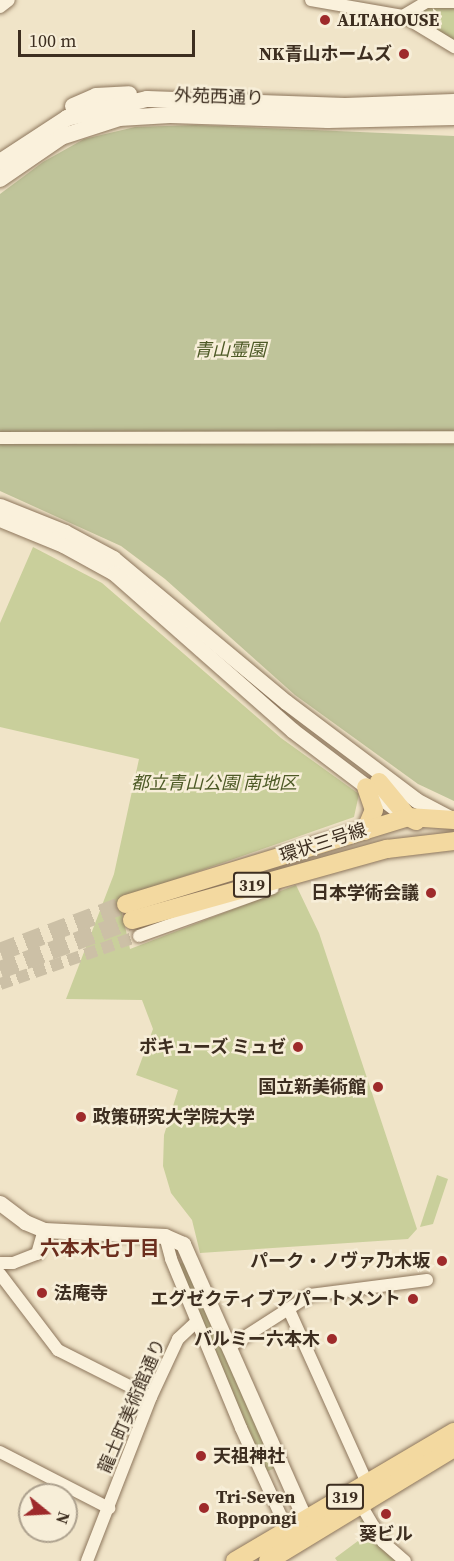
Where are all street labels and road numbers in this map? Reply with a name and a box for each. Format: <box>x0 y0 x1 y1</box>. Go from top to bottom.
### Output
street label: 外苑西通り <box>174 85 264 109</box>
street label: 環状三号線 <box>277 819 369 867</box>
road number: 319 <box>232 872 272 898</box>
street label: 龍土町美術館通り <box>94 1336 170 1476</box>
road number: 319 <box>326 1484 364 1510</box>

